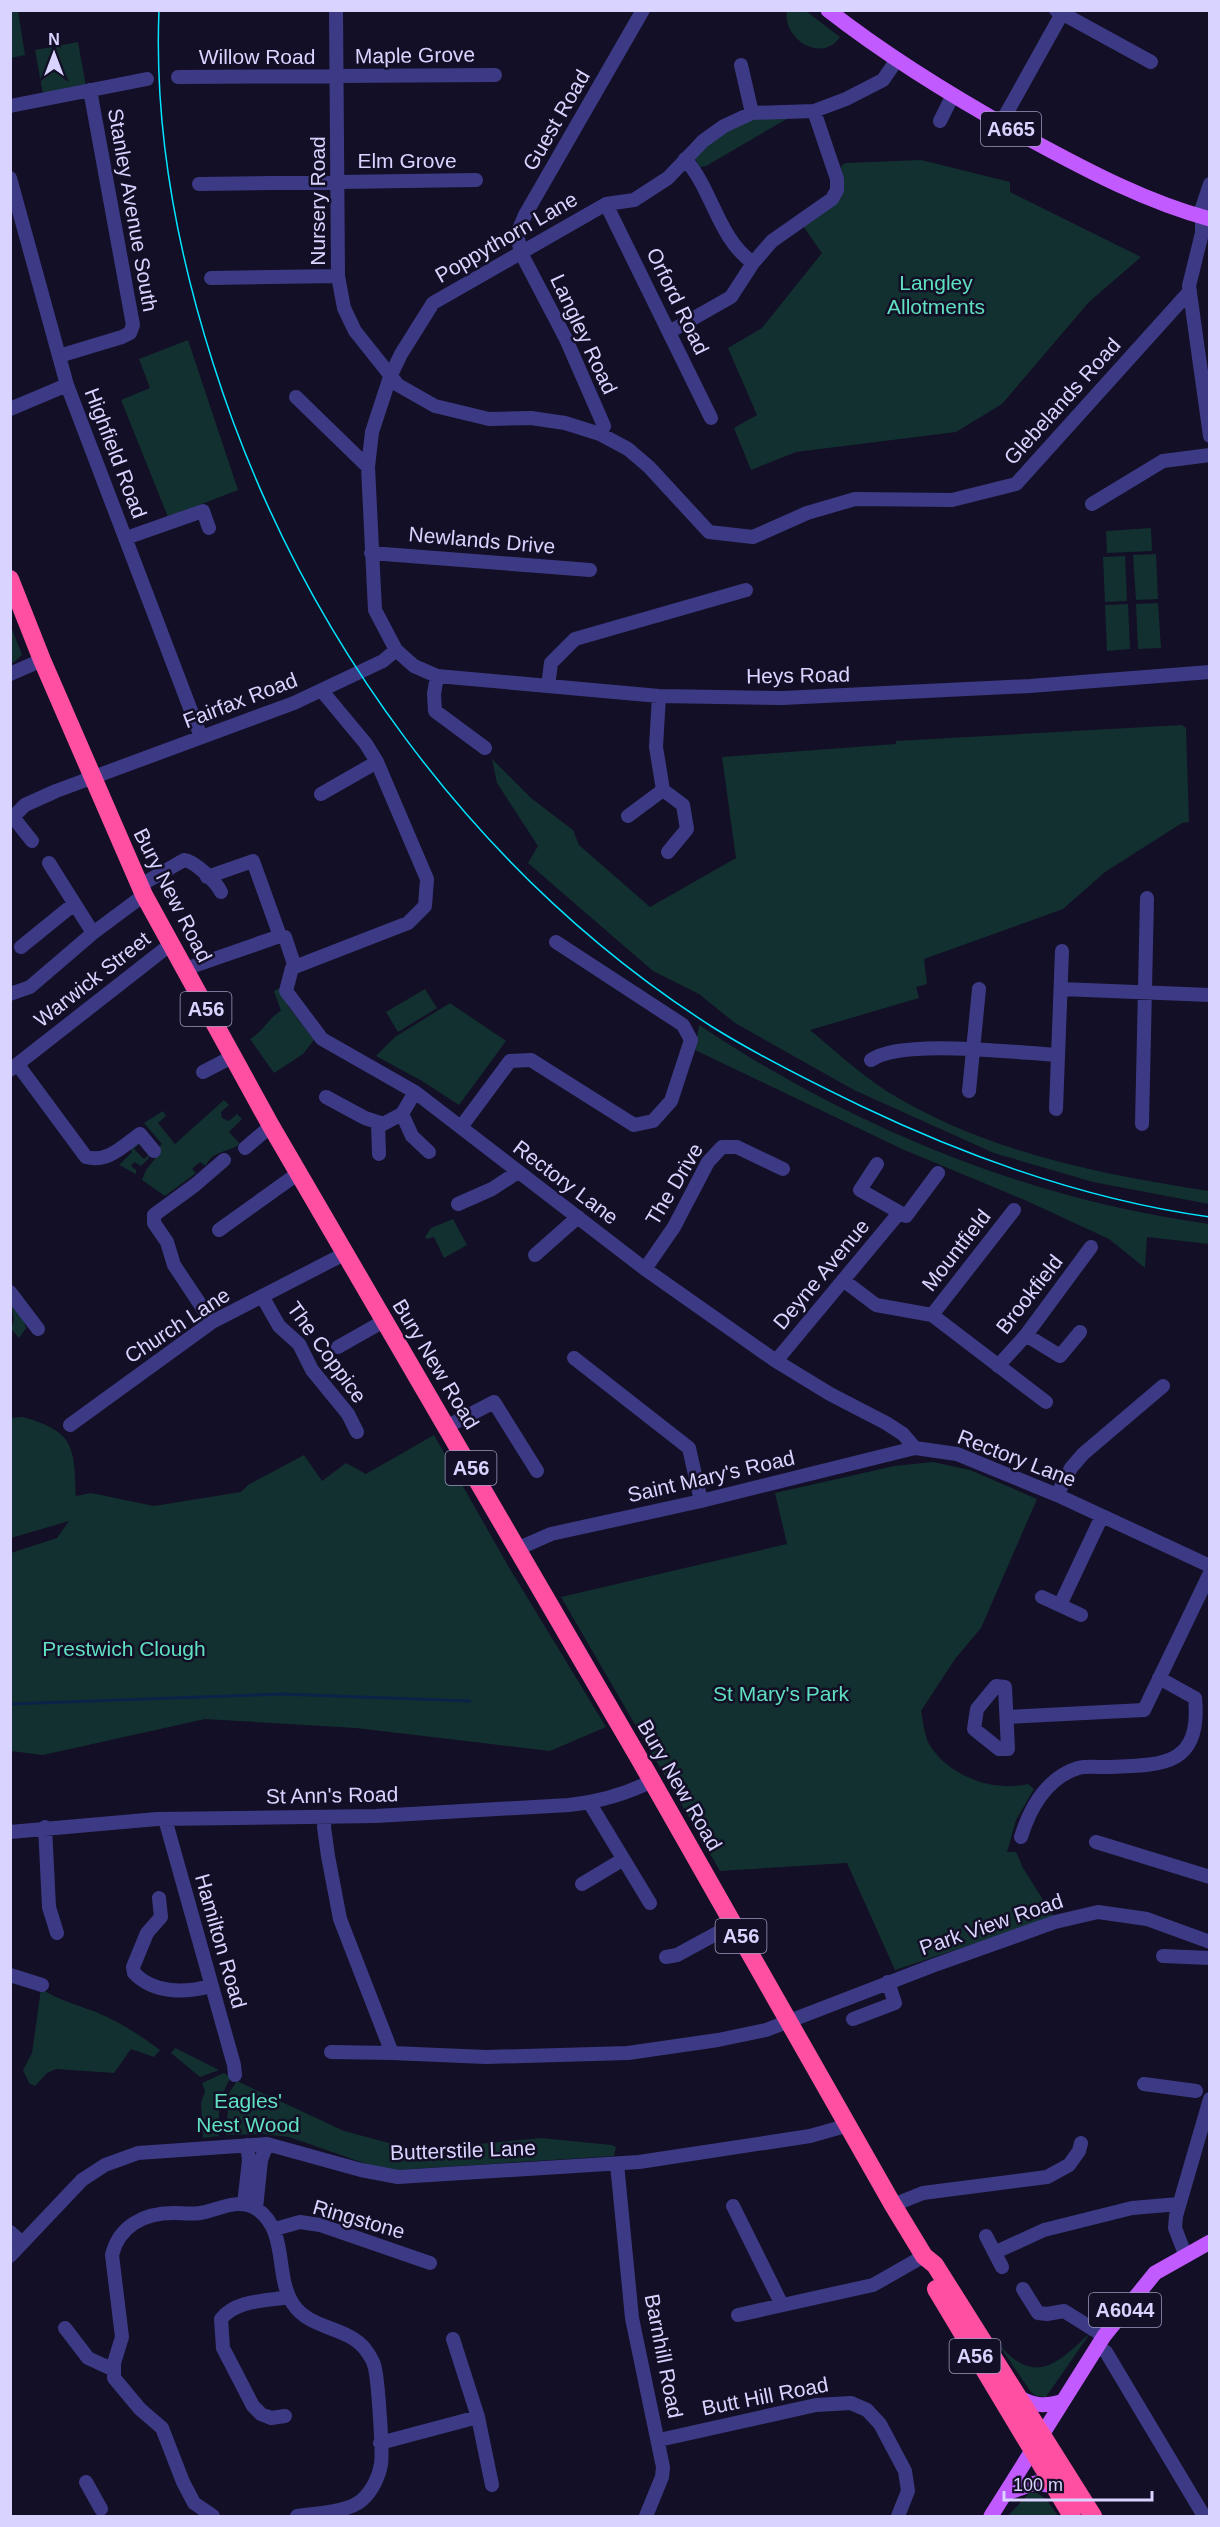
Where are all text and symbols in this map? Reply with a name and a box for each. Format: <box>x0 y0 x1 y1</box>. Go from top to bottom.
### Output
north arrow <box>24 24 84 84</box>
text: N <box>48 31 60 48</box>
street label: Maple Grove <box>355 42 475 68</box>
street label: Willow Road <box>199 45 315 68</box>
street label: Guest Road <box>518 66 594 174</box>
street label: Stanley Avenue South <box>104 106 162 314</box>
road number: A665 <box>981 112 1041 146</box>
street label: Nursery Road <box>306 136 329 266</box>
street label: Elm Grove <box>357 149 457 172</box>
street label: Poppythorn Lane <box>431 187 581 287</box>
street label: Orford Road <box>642 244 714 358</box>
street label: Langley Road <box>546 270 622 398</box>
park label: Langley Allotments <box>887 271 985 318</box>
street label: Glebelands Road <box>999 333 1125 469</box>
street label: Highfield Road <box>81 385 151 521</box>
street label: Newlands Drive <box>408 522 556 558</box>
street label: Heys Road <box>746 663 850 687</box>
street label: Fairfax Road <box>180 668 300 732</box>
street label: Bury New Road <box>129 824 217 966</box>
street label: Warwick Street <box>30 927 155 1031</box>
road number: A56 <box>180 992 232 1026</box>
street label: Rectory Lane <box>509 1135 623 1229</box>
street label: The Drive <box>641 1139 707 1229</box>
street label: Mountfield <box>917 1205 995 1295</box>
street label: Deyne Avenue <box>768 1214 874 1334</box>
street label: Brookfield <box>991 1250 1067 1338</box>
street label: Church Lane <box>120 1283 234 1367</box>
street label: Bury New Road <box>388 1295 484 1433</box>
street label: The Coppice <box>283 1297 371 1407</box>
street label: Rectory Lane <box>955 1425 1079 1491</box>
street label: Saint Mary's Road <box>625 1446 797 1506</box>
road number: A56 <box>446 1451 496 1485</box>
park label: Prestwich Clough <box>42 1637 206 1660</box>
park label: St Mary's Park <box>713 1682 849 1705</box>
street label: Bury New Road <box>633 1716 727 1854</box>
street label: St Ann's Road <box>266 1782 398 1808</box>
street label: Hamilton Road <box>191 1871 251 2011</box>
street label: Park View Road <box>916 1889 1066 1959</box>
road number: A56 <box>716 1919 766 1953</box>
park label: Eagles' Nest Wood <box>196 2089 300 2136</box>
street label: Butterstile Lane <box>390 2136 536 2164</box>
street label: Ringstone <box>310 2195 408 2243</box>
street label: Barnhill Road <box>641 2292 687 2420</box>
road number: A6044 <box>1089 2293 1161 2327</box>
road number: A56 <box>950 2339 1000 2373</box>
street label: Butt Hill Road <box>700 2372 830 2420</box>
scale bar <box>1004 2464 1152 2502</box>
text: 100 m <box>1013 2475 1063 2495</box>

